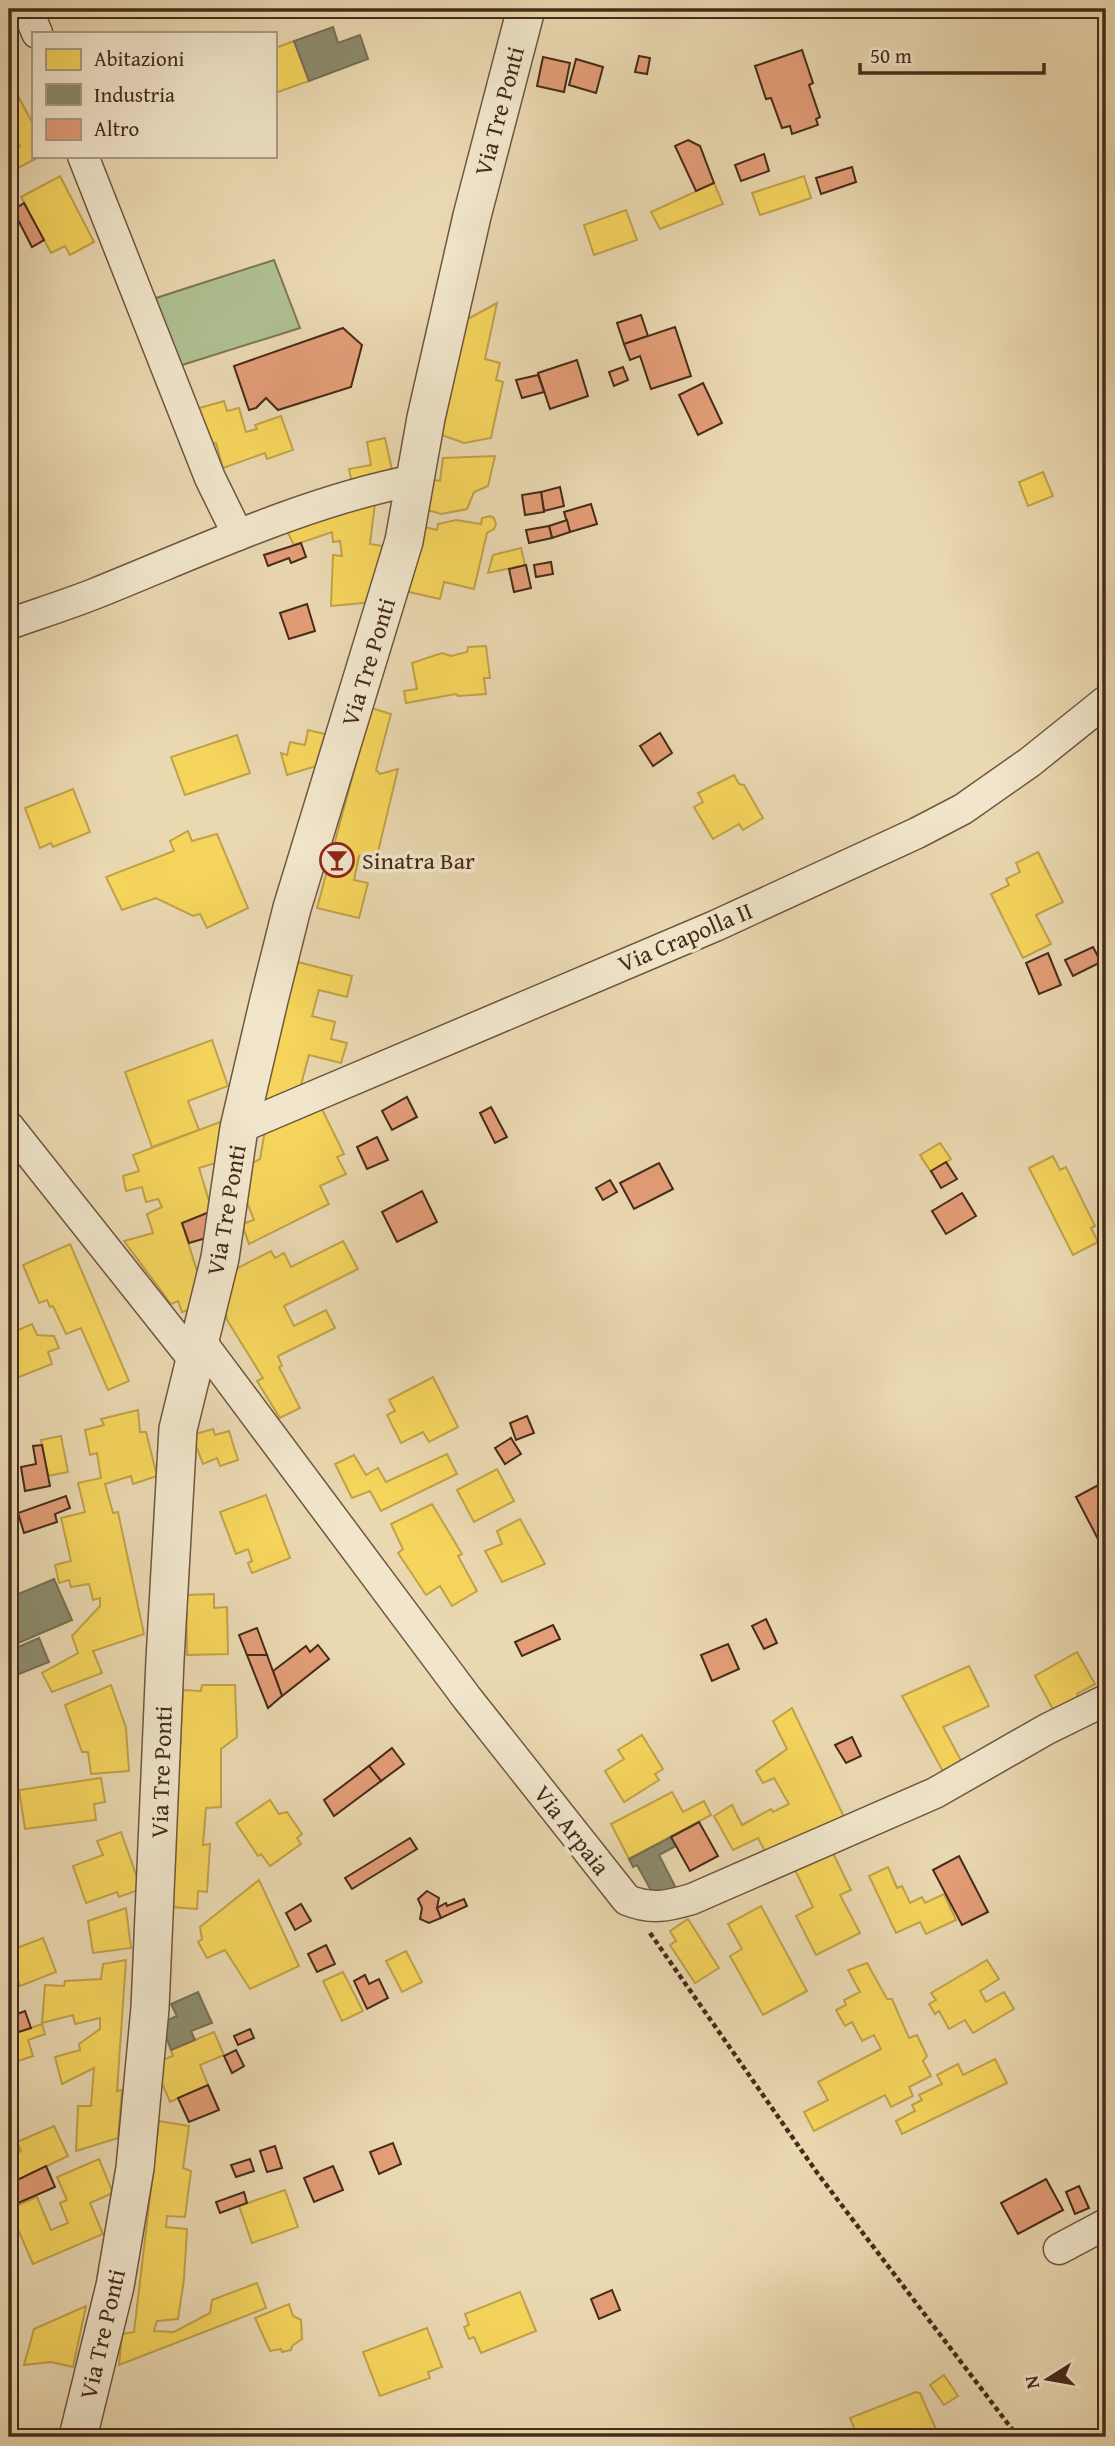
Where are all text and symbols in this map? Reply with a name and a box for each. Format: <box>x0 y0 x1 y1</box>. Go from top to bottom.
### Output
legend <box>32 32 276 158</box>
scale bar <box>860 32 1043 76</box>
text: 50 m <box>870 40 912 71</box>
street label: Via Tre Ponti <box>465 42 533 179</box>
text: Abitazioni <box>94 43 184 74</box>
text: Industria <box>94 79 175 110</box>
text: Altro <box>94 113 139 144</box>
street label: Via Tre Ponti <box>332 593 404 730</box>
bar icon: Sinatra Bar <box>318 841 356 879</box>
place label: Sinatra Bar <box>362 843 475 878</box>
street label: Via Crapolla II <box>612 893 758 981</box>
street label: Via Tre Ponti <box>197 1141 255 1278</box>
street label: Via Tre Ponti <box>141 1705 181 1839</box>
street label: Via Arpaia <box>526 1777 619 1883</box>
street label: Via Tre Ponti <box>70 2265 134 2402</box>
north arrow <box>1014 2344 1084 2414</box>
text: N <box>1016 2373 1046 2391</box>

